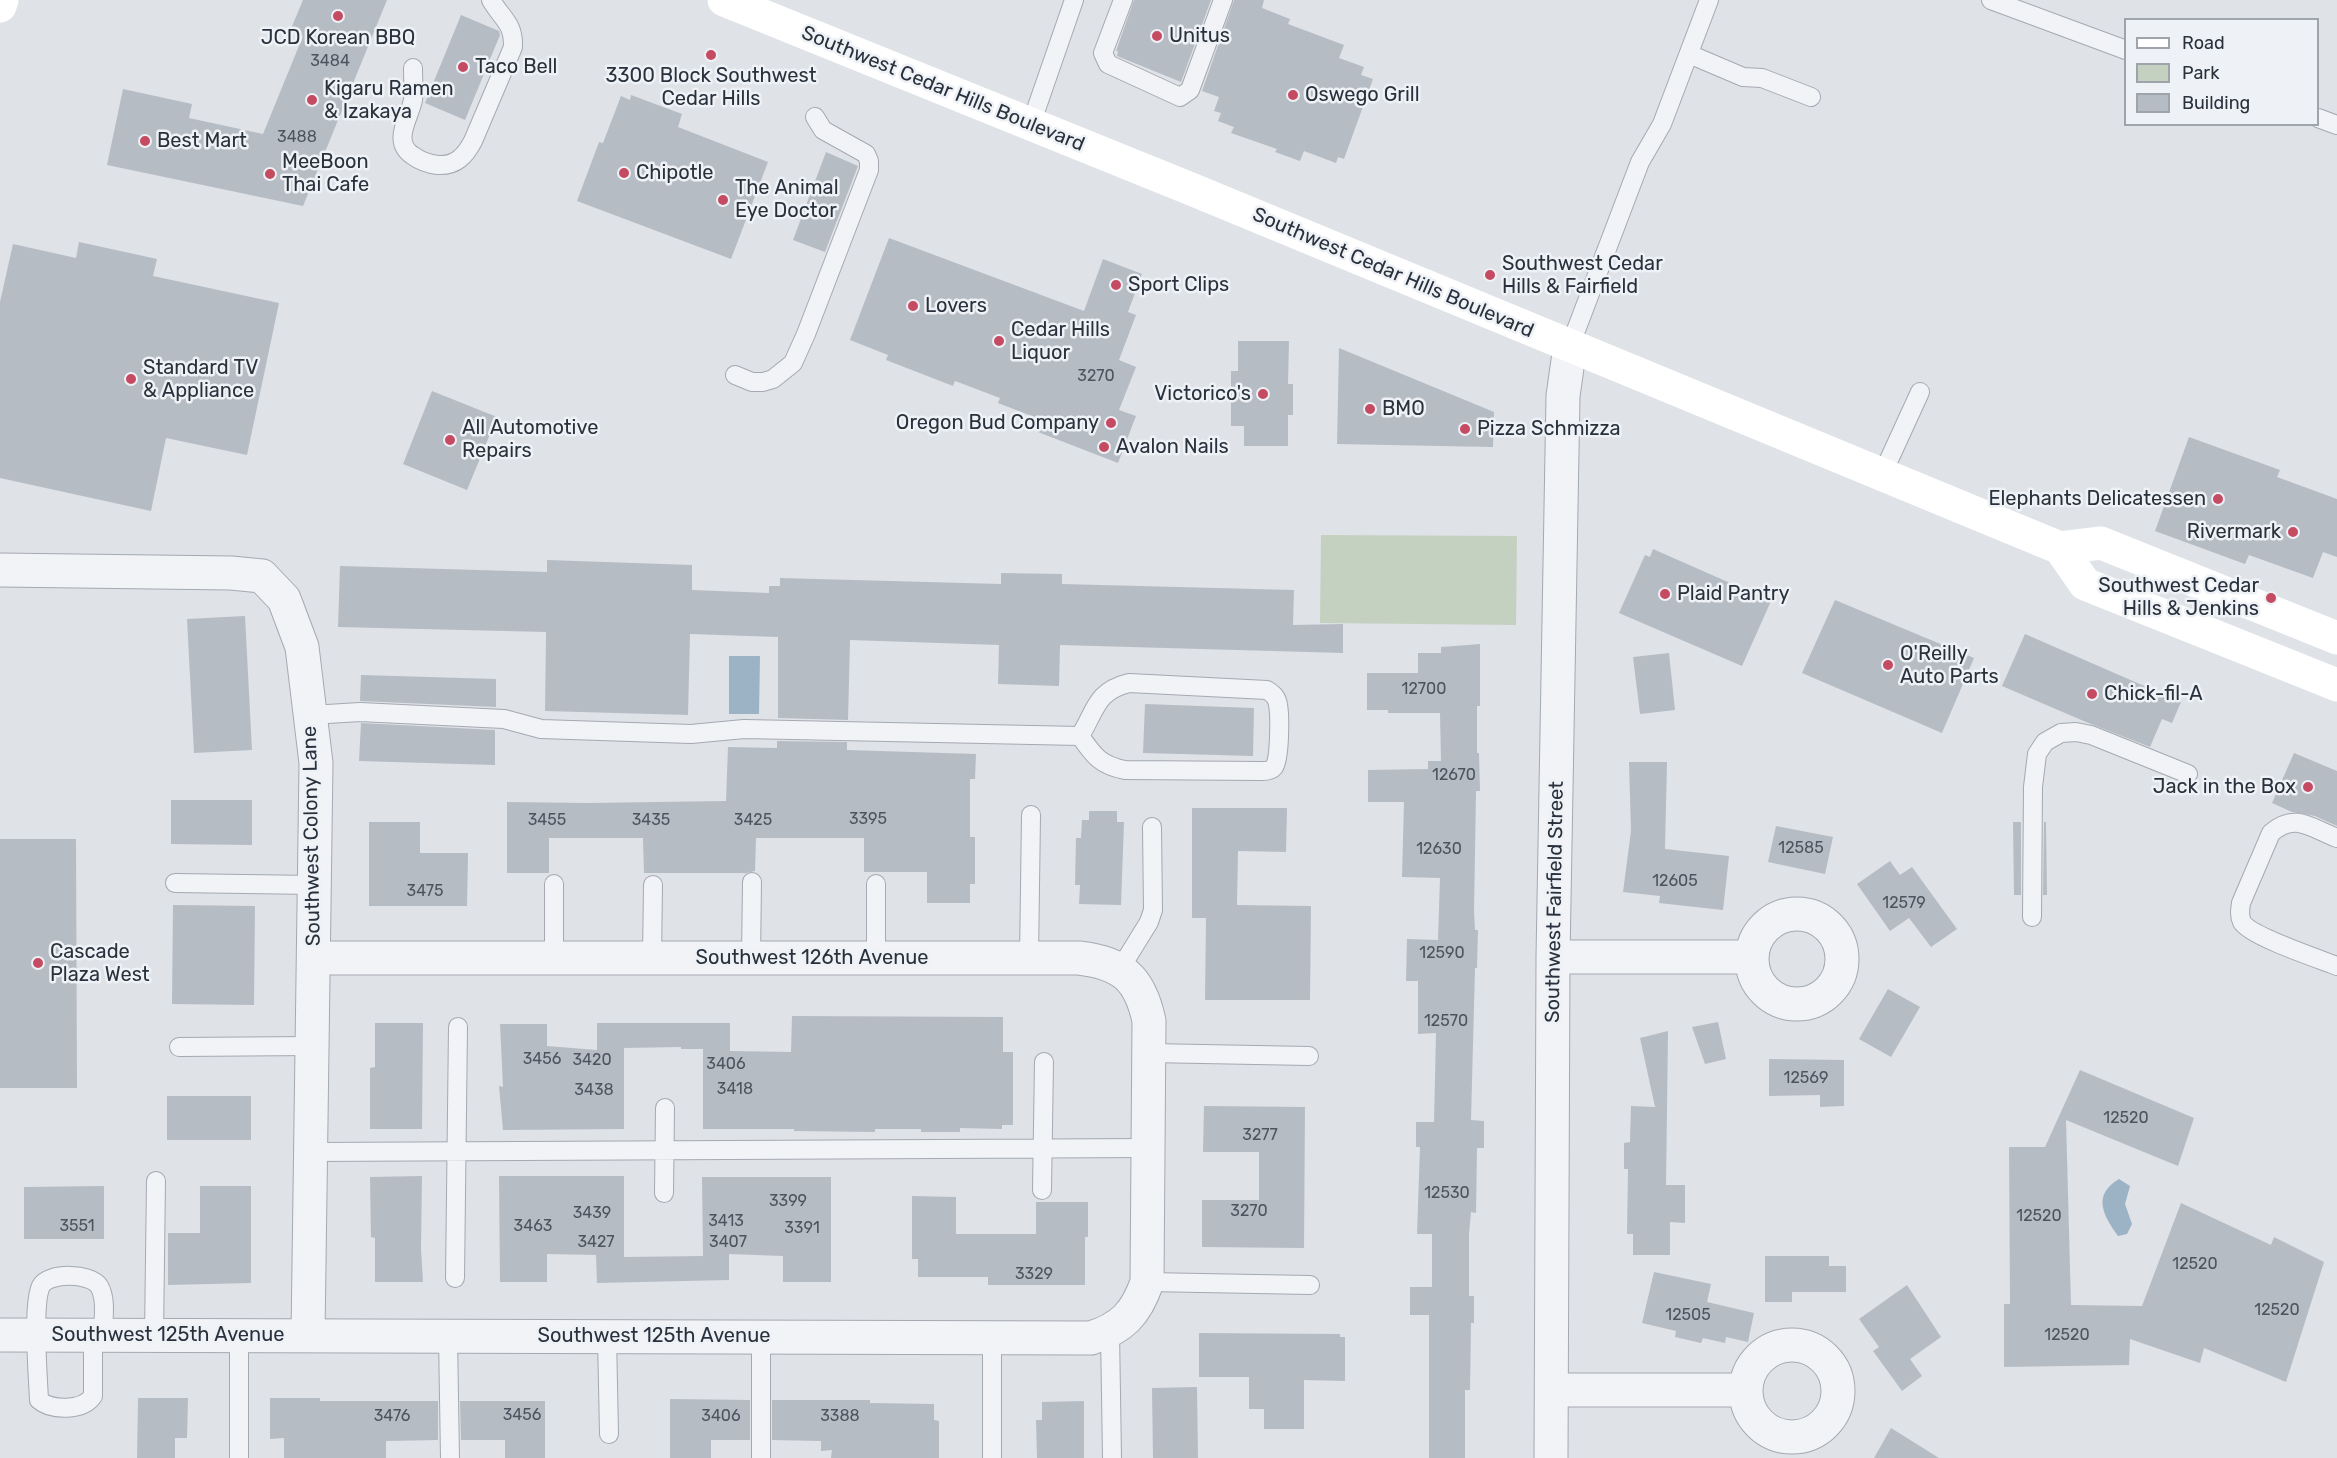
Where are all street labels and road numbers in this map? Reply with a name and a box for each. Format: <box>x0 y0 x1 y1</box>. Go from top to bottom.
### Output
street label: Southwest Cedar Hills Boulevard <box>798 21 1088 157</box>
street label: Southwest Cedar Hills Boulevard <box>1249 203 1537 343</box>
street label: Southwest Colony Lane <box>298 726 326 946</box>
street label: Southwest Fairfield Street <box>1541 781 1569 1023</box>
street label: Southwest 126th Avenue <box>696 946 928 970</box>
street label: Southwest 125th Avenue <box>52 1323 284 1347</box>
street label: Southwest 125th Avenue <box>538 1324 770 1348</box>

